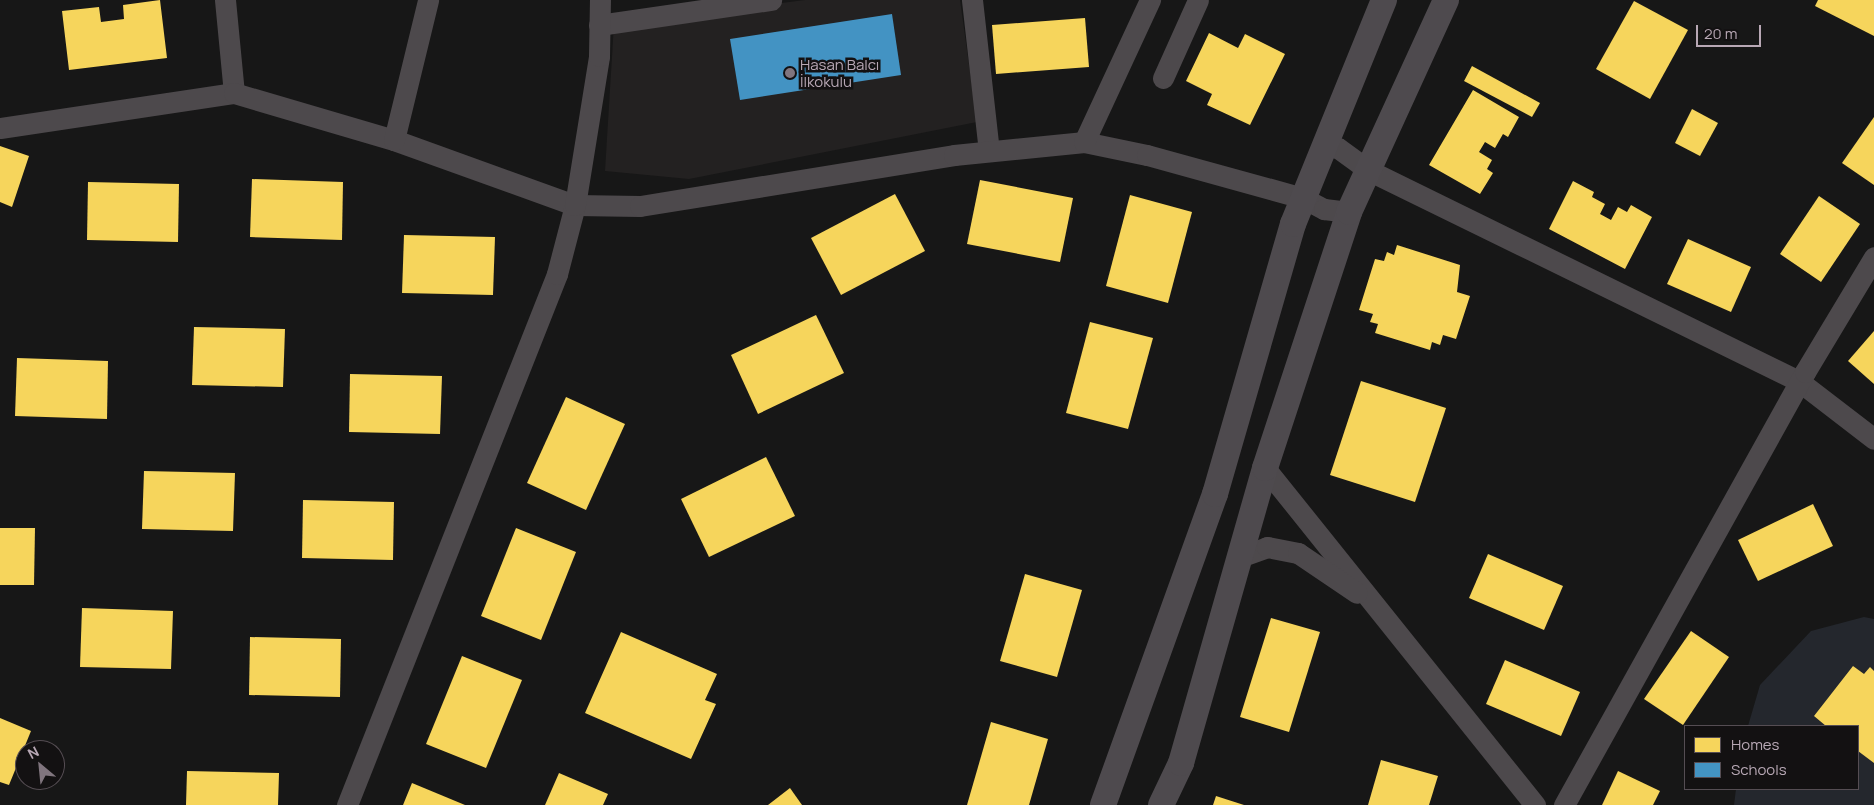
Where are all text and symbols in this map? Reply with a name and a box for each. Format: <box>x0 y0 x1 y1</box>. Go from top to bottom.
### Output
scale bar <box>1699 15 1764 47</box>
text: 20 m <box>1704 23 1737 44</box>
place label: Hasan Balcı İlkokulu <box>800 55 879 90</box>
marker: Hasan Balcı İlkokulu <box>784 67 796 79</box>
legend <box>1684 725 1859 790</box>
text: Homes <box>1731 734 1779 755</box>
north arrow <box>15 740 65 790</box>
text: N <box>24 741 42 763</box>
text: Schools <box>1731 759 1787 780</box>

